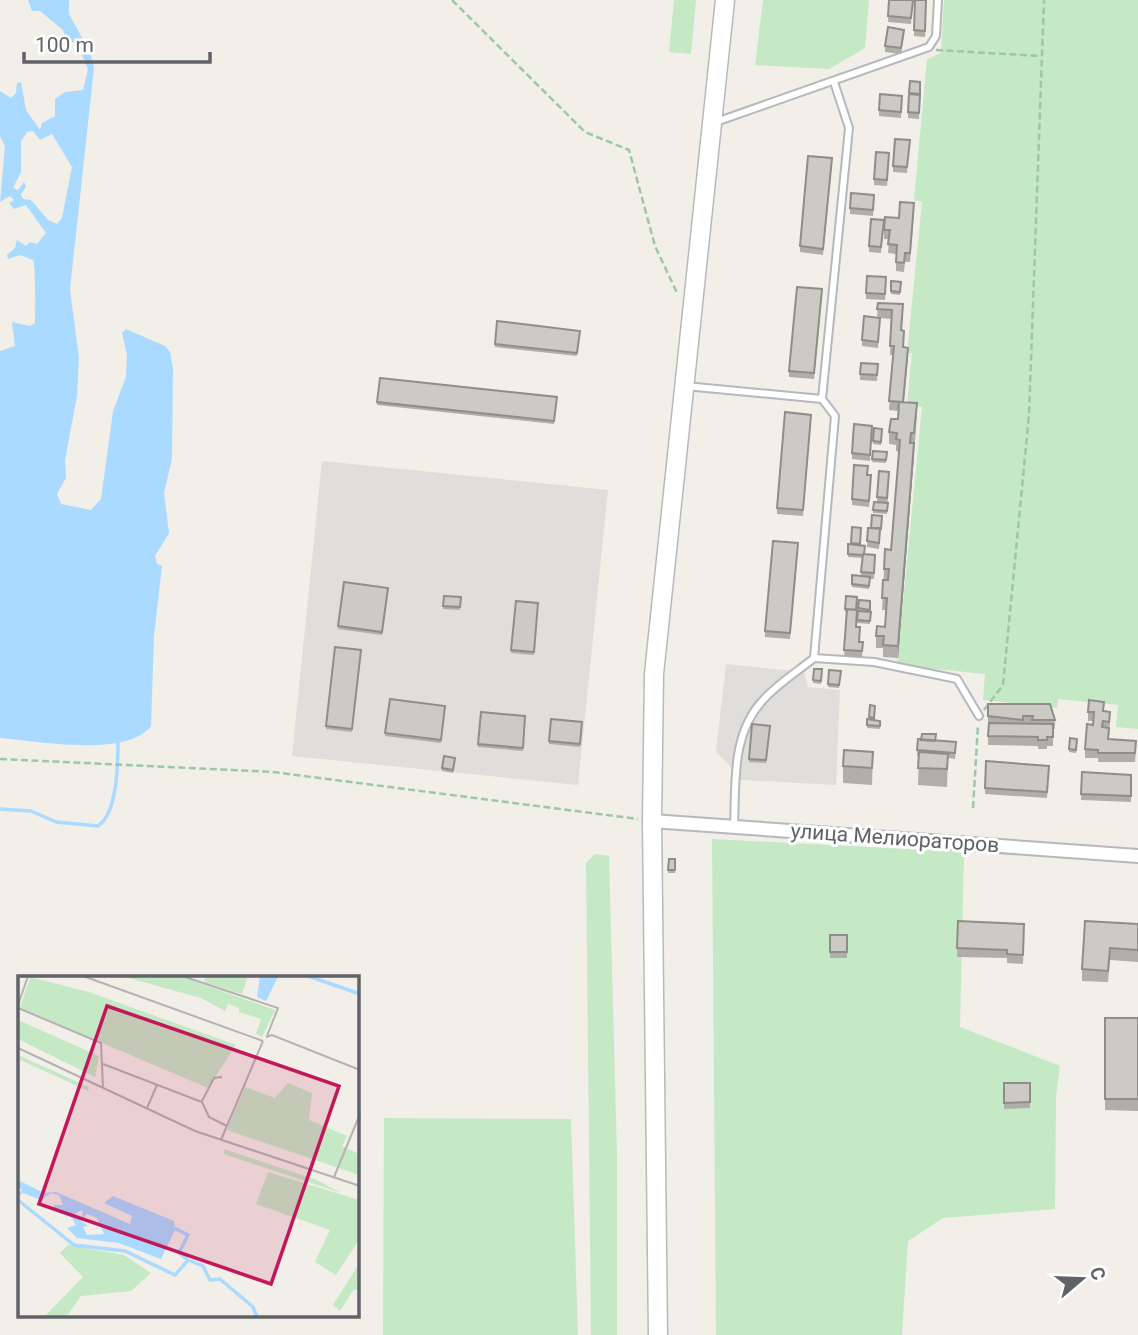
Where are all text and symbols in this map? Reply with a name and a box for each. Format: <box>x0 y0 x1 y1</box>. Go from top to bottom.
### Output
scale bar <box>24 21 210 65</box>
text: 100 m <box>35 33 94 57</box>
street label: улица Мелиораторов <box>790 819 1000 857</box>
inset map <box>18 976 359 1318</box>
north arrow <box>1047 1244 1117 1314</box>
text: С <box>1085 1264 1110 1283</box>

